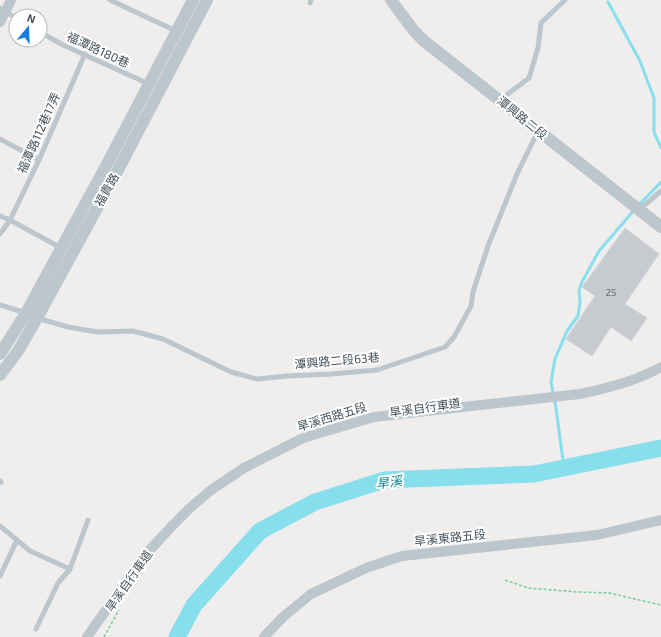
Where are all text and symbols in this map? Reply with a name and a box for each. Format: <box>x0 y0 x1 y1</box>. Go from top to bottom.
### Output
north arrow <box>8 8 48 48</box>
text: N <box>26 11 37 26</box>
street label: 福潭路180巷 <box>65 29 132 70</box>
street label: 福潭路112巷17弄 <box>14 90 62 175</box>
street label: 潭興路二段 <box>495 93 550 142</box>
street label: 福貴路 <box>91 170 121 209</box>
house number: 25 <box>606 286 616 298</box>
street label: 潭興路二段63巷 <box>294 349 380 371</box>
street label: 旱溪自行車道 <box>388 395 461 419</box>
street label: 旱溪西路五段 <box>295 399 368 433</box>
water label: 旱溪 <box>375 472 405 492</box>
street label: 旱溪東路五段 <box>413 526 486 548</box>
street label: 旱溪自行車道 <box>102 547 155 614</box>

